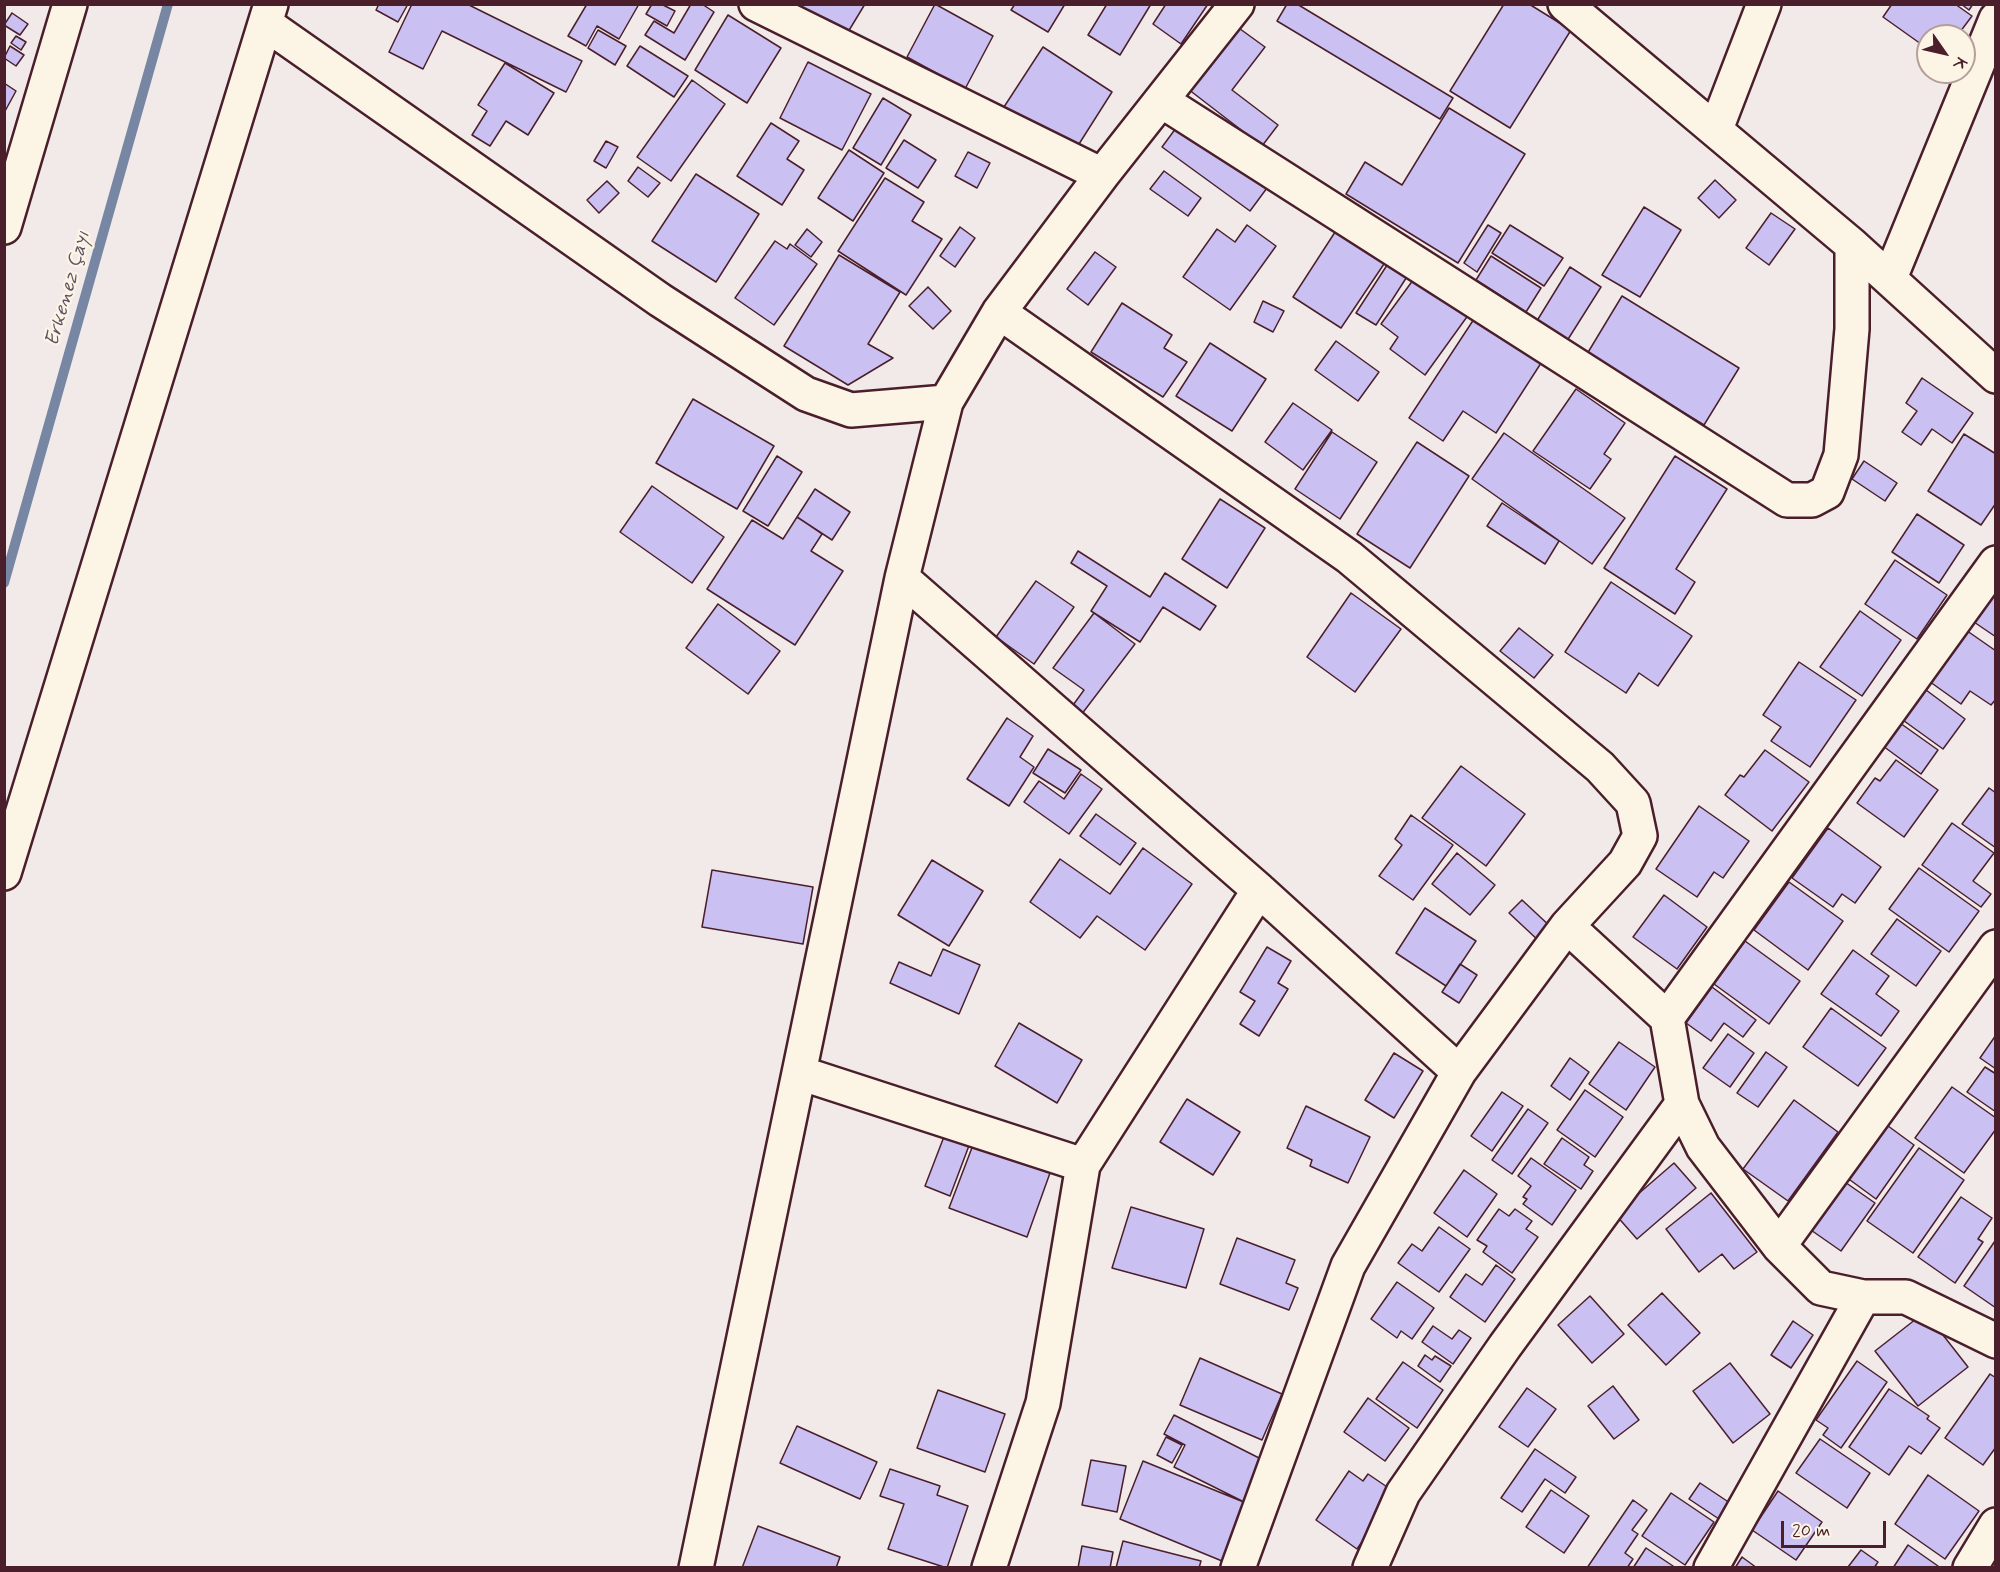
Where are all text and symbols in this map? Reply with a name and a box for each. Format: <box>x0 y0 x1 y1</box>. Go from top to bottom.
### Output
north arrow <box>1916 24 1976 84</box>
text: K <box>1948 53 1972 74</box>
water label: Erkenez Çayı <box>41 229 97 349</box>
scale bar <box>1784 1509 1889 1547</box>
text: 20 m <box>1792 1519 1830 1543</box>

